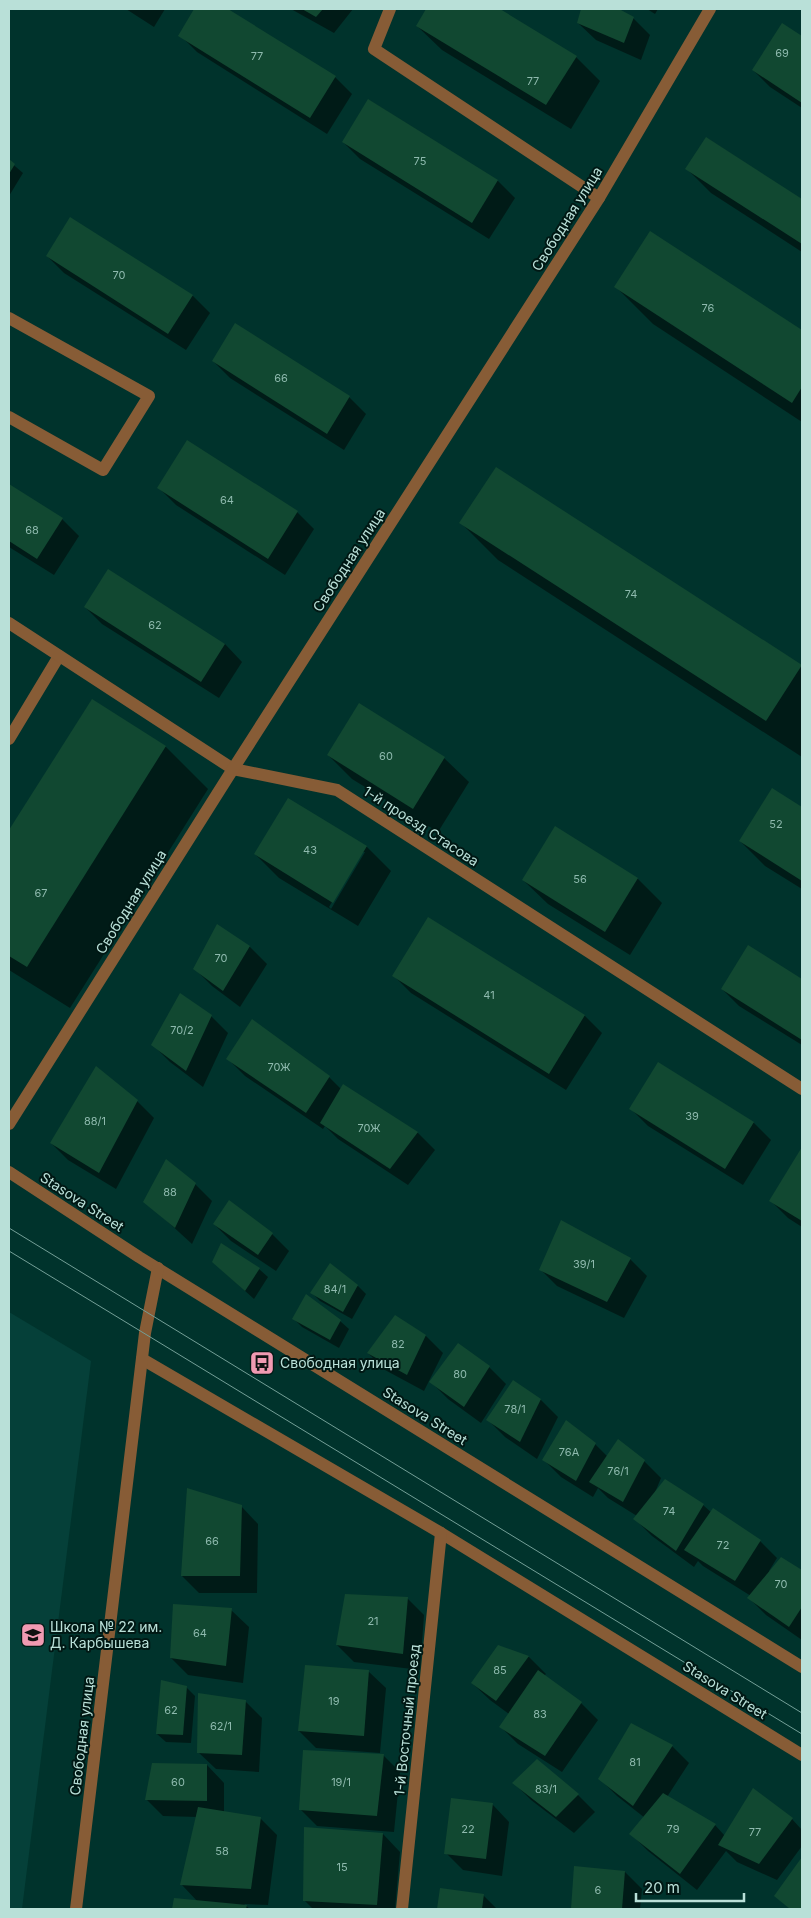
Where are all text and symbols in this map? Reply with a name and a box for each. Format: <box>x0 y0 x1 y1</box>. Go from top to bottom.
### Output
house number: 69 <box>775 46 789 60</box>
house number: 77 <box>251 49 263 63</box>
house number: 77 <box>527 74 539 88</box>
house number: 75 <box>414 154 427 168</box>
street label: Свободная улица <box>528 164 605 274</box>
house number: 70 <box>113 268 126 282</box>
house number: 76 <box>702 301 715 315</box>
house number: 66 <box>274 371 288 385</box>
house number: 64 <box>220 493 234 507</box>
street label: Свободная улица <box>309 505 388 615</box>
house number: 68 <box>25 523 39 537</box>
house number: 74 <box>625 587 637 601</box>
house number: 62 <box>148 618 162 632</box>
house number: 60 <box>379 749 393 763</box>
street label: 1-й проезд Стасова <box>360 782 482 869</box>
house number: 52 <box>769 817 783 831</box>
house number: 43 <box>303 843 317 857</box>
street label: Свободная улица <box>92 847 169 957</box>
house number: 56 <box>573 872 587 886</box>
house number: 67 <box>34 886 48 900</box>
house number: 70 <box>215 951 228 965</box>
house number: 41 <box>483 988 495 1002</box>
house number: 70/2 <box>170 1023 194 1037</box>
house number: 70Ж <box>267 1060 291 1074</box>
house number: 39 <box>685 1109 699 1123</box>
house number: 88/1 <box>84 1114 106 1128</box>
house number: 70Ж <box>357 1121 381 1135</box>
street label: Stasova Street <box>37 1168 128 1235</box>
house number: 88 <box>163 1185 177 1199</box>
house number: 39/1 <box>573 1257 595 1271</box>
house number: 84/1 <box>324 1282 346 1296</box>
house number: 82 <box>391 1337 405 1351</box>
bus stop icon: Свободная улица <box>249 1350 275 1376</box>
place label: Свободная улица <box>280 1354 400 1371</box>
house number: 80 <box>453 1367 467 1381</box>
street label: Stasova Street <box>380 1383 471 1448</box>
house number: 78/1 <box>504 1402 526 1416</box>
house number: 76А <box>559 1445 580 1459</box>
house number: 76/1 <box>607 1464 629 1478</box>
house number: 74 <box>663 1504 675 1518</box>
house number: 66 <box>205 1534 219 1548</box>
house number: 72 <box>717 1538 729 1552</box>
house number: 70 <box>775 1577 788 1591</box>
house number: 21 <box>367 1614 379 1628</box>
place label: Школа № 22 им. Д. Карбышева <box>50 1618 162 1651</box>
school or university icon: Школа № 22 им. Д. Карбышева <box>20 1622 46 1648</box>
house number: 64 <box>193 1626 207 1640</box>
street label: 1-й Восточный проезд <box>390 1643 423 1797</box>
street label: Stasova Street <box>680 1657 771 1722</box>
house number: 85 <box>493 1663 507 1677</box>
street label: Свободная улица <box>66 1676 97 1796</box>
house number: 19 <box>328 1694 340 1708</box>
house number: 62 <box>164 1703 178 1717</box>
house number: 83 <box>533 1707 547 1721</box>
house number: 62/1 <box>210 1719 232 1733</box>
house number: 81 <box>629 1755 641 1769</box>
house number: 60 <box>171 1775 185 1789</box>
house number: 19/1 <box>331 1775 351 1789</box>
house number: 83/1 <box>535 1782 557 1796</box>
house number: 22 <box>461 1822 475 1836</box>
house number: 79 <box>667 1822 680 1836</box>
house number: 77 <box>749 1825 761 1839</box>
house number: 58 <box>215 1844 229 1858</box>
house number: 15 <box>336 1860 348 1874</box>
scale bar <box>636 1870 744 1902</box>
text: 20 m <box>644 1878 680 1897</box>
house number: 6 <box>595 1883 602 1897</box>

